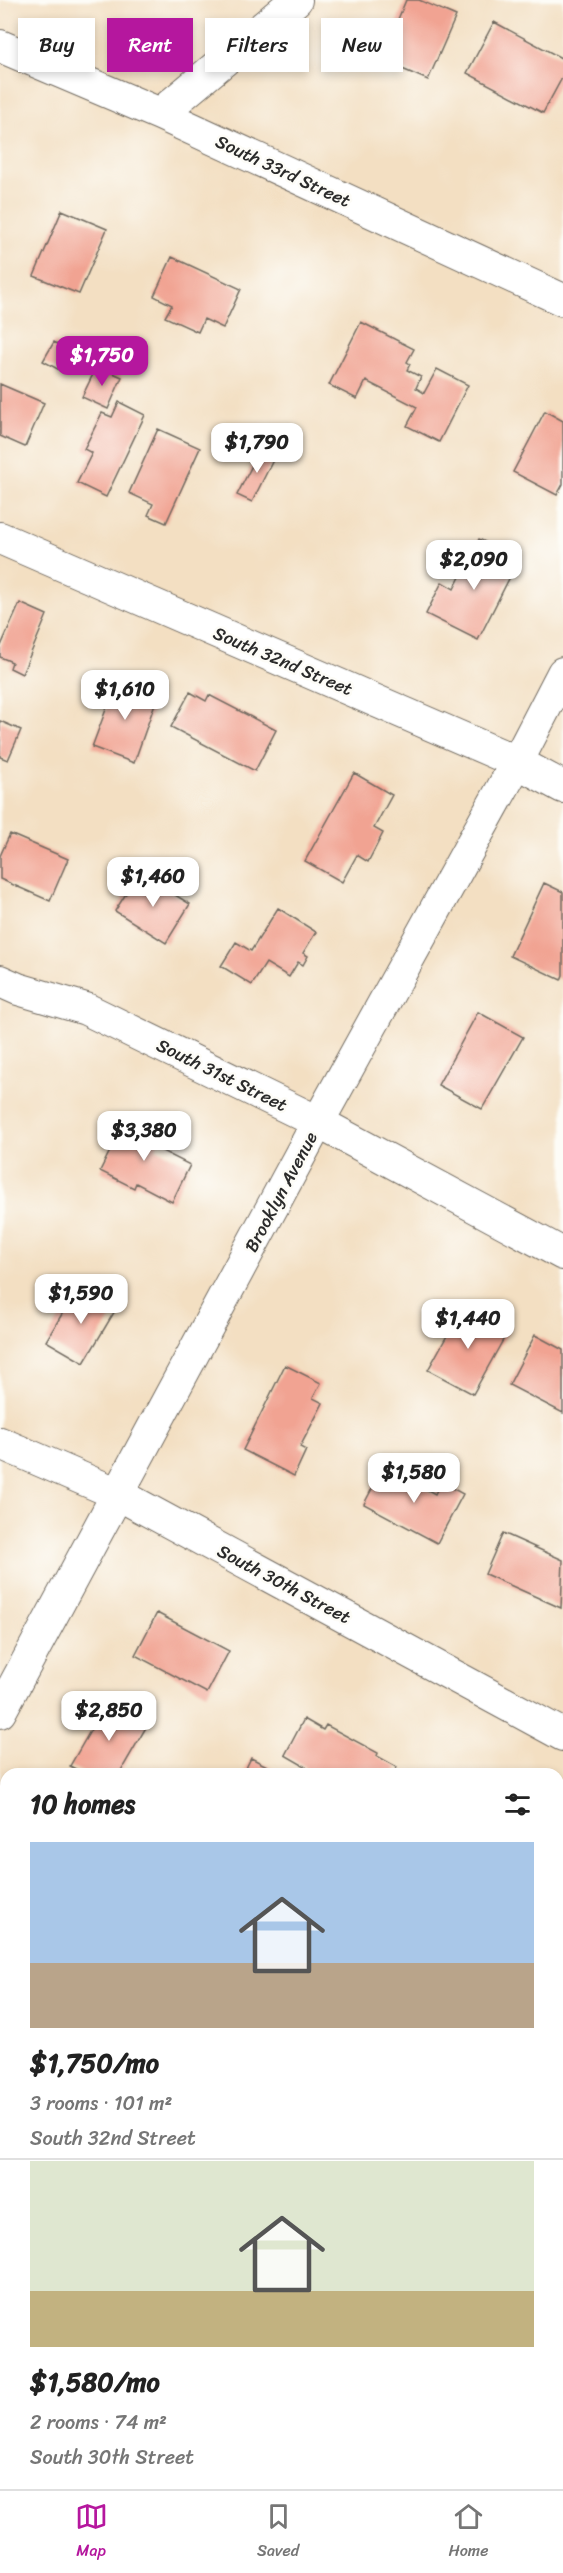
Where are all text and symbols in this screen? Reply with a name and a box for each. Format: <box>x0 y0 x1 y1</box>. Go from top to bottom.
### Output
chip: Buy <box>18 18 95 72</box>
chip: Rent <box>107 18 193 72</box>
chip: Filters <box>205 18 309 72</box>
chip: New <box>321 18 403 72</box>
street label: South 33rd Street <box>210 126 356 216</box>
pin: $1,750 <box>53 336 151 387</box>
text: $1,750 <box>70 338 134 373</box>
pin: $1,790 <box>208 423 306 474</box>
text: $1,790 <box>225 425 289 460</box>
pin: $2,090 <box>425 540 523 591</box>
text: $2,090 <box>440 542 508 577</box>
street label: South 32nd Street <box>208 617 358 705</box>
pin: $1,610 <box>76 670 174 721</box>
text: $1,610 <box>95 672 155 707</box>
pin: $1,460 <box>104 857 202 908</box>
text: $1,460 <box>121 859 185 894</box>
street label: South 31st Street <box>151 1029 293 1121</box>
pin: $3,380 <box>95 1111 193 1162</box>
text: $3,380 <box>111 1113 177 1148</box>
street label: Brooklyn Avenue <box>236 1126 326 1258</box>
pin: $1,590 <box>32 1274 130 1325</box>
text: $1,590 <box>49 1276 113 1311</box>
pin: $1,440 <box>419 1299 517 1350</box>
text: $1,440 <box>435 1301 501 1336</box>
pin: $1,580 <box>365 1453 463 1504</box>
text: $1,580 <box>382 1455 446 1490</box>
street label: South 30th Street <box>211 1535 357 1633</box>
pin: $2,850 <box>60 1691 158 1742</box>
text: $2,850 <box>75 1693 143 1728</box>
text: 10 homes <box>30 1781 135 1827</box>
icon: filters <box>501 1788 534 1821</box>
icon: home <box>228 1881 336 1989</box>
text: $1,750/mo <box>30 2040 159 2086</box>
text: 3 rooms · 101 m² <box>30 2086 172 2121</box>
text: South 32nd Street <box>30 2121 196 2156</box>
icon: home <box>228 2200 336 2308</box>
text: $1,580/mo <box>30 2359 160 2405</box>
text: 2 rooms · 74 m² <box>30 2405 167 2440</box>
text: South 30th Street <box>30 2440 194 2475</box>
tab: Map <box>75 2500 108 2565</box>
tab: Saved <box>257 2500 299 2565</box>
tab: Home <box>448 2500 488 2565</box>

